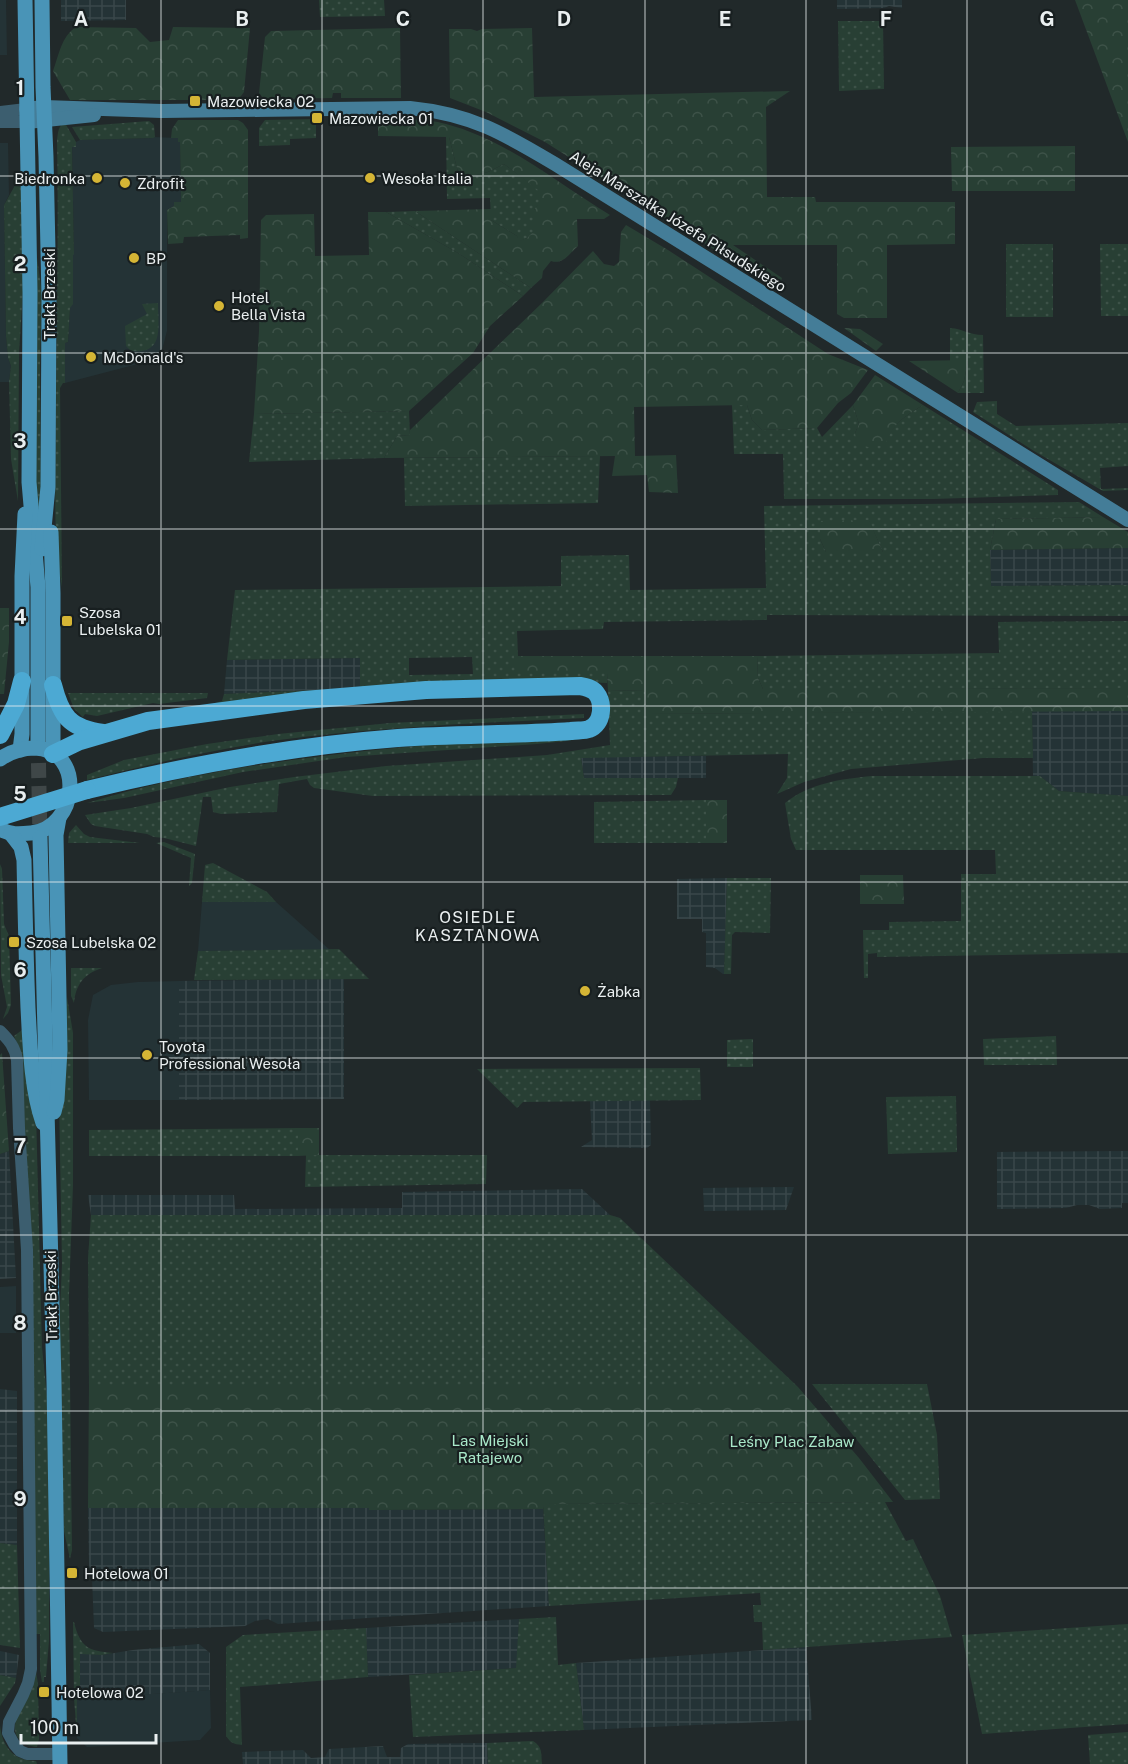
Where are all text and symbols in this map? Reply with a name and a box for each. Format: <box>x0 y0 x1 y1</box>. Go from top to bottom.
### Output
text: A <box>74 7 88 31</box>
text: B <box>235 7 249 31</box>
text: C <box>396 7 410 31</box>
text: D <box>557 7 571 31</box>
text: E <box>719 7 731 31</box>
text: F <box>880 7 892 31</box>
text: G <box>1039 7 1055 31</box>
text: 1 <box>16 76 24 100</box>
place label: Mazowiecka 02 <box>207 93 314 110</box>
marker: Mazowiecka 02 <box>188 94 202 108</box>
place label: Mazowiecka 01 <box>329 110 433 127</box>
marker: Mazowiecka 01 <box>310 111 324 125</box>
street label: Aleja Marszałka Józefa Piłsudskiego <box>567 147 789 295</box>
place label: Biedronka <box>14 170 85 187</box>
place label: Wesoła Italia <box>382 170 472 187</box>
marker: Biedronka <box>90 171 104 185</box>
marker: Wesoła Italia <box>363 171 377 185</box>
place label: Zdrofit <box>137 175 185 192</box>
marker: Zdrofit <box>118 176 132 190</box>
street label: Trakt Brzeski <box>41 248 58 340</box>
place label: BP <box>146 250 166 267</box>
marker: BP <box>127 251 141 265</box>
text: 2 <box>14 252 26 276</box>
place label: Hotel Bella Vista <box>231 289 305 323</box>
marker: Hotel Bella Vista <box>212 299 226 313</box>
place label: McDonald's <box>103 349 183 366</box>
marker: McDonald's <box>84 350 98 364</box>
text: 3 <box>13 429 27 453</box>
place label: Szosa Lubelska 01 <box>79 604 161 638</box>
text: 4 <box>13 605 27 629</box>
marker: Szosa Lubelska 01 <box>60 614 74 628</box>
text: 5 <box>13 782 27 806</box>
district label: OSIEDLE KASZTANOWA <box>415 908 541 945</box>
place label: Szosa Lubelska 02 <box>26 934 156 951</box>
marker: Szosa Lubelska 02 <box>7 935 21 949</box>
text: 6 <box>13 958 27 982</box>
place label: Żabka <box>597 982 640 1000</box>
marker: Żabka <box>578 984 592 998</box>
place label: Toyota Professional Wesoła <box>159 1038 300 1072</box>
marker: Toyota Professional Wesoła <box>140 1048 154 1062</box>
text: 7 <box>14 1134 26 1158</box>
street label: Trakt Brzeski <box>42 1250 60 1342</box>
text: 8 <box>13 1311 27 1335</box>
park label: Las Miejski Ratajewo <box>452 1432 528 1466</box>
park label: Leśny Plac Zabaw <box>730 1433 855 1450</box>
text: 9 <box>13 1487 27 1511</box>
place label: Hotelowa 01 <box>84 1565 169 1582</box>
marker: Hotelowa 01 <box>65 1566 79 1580</box>
place label: Hotelowa 02 <box>56 1684 144 1701</box>
marker: Hotelowa 02 <box>37 1685 51 1699</box>
scale bar <box>21 1707 156 1745</box>
text: 100 m <box>30 1717 79 1738</box>

